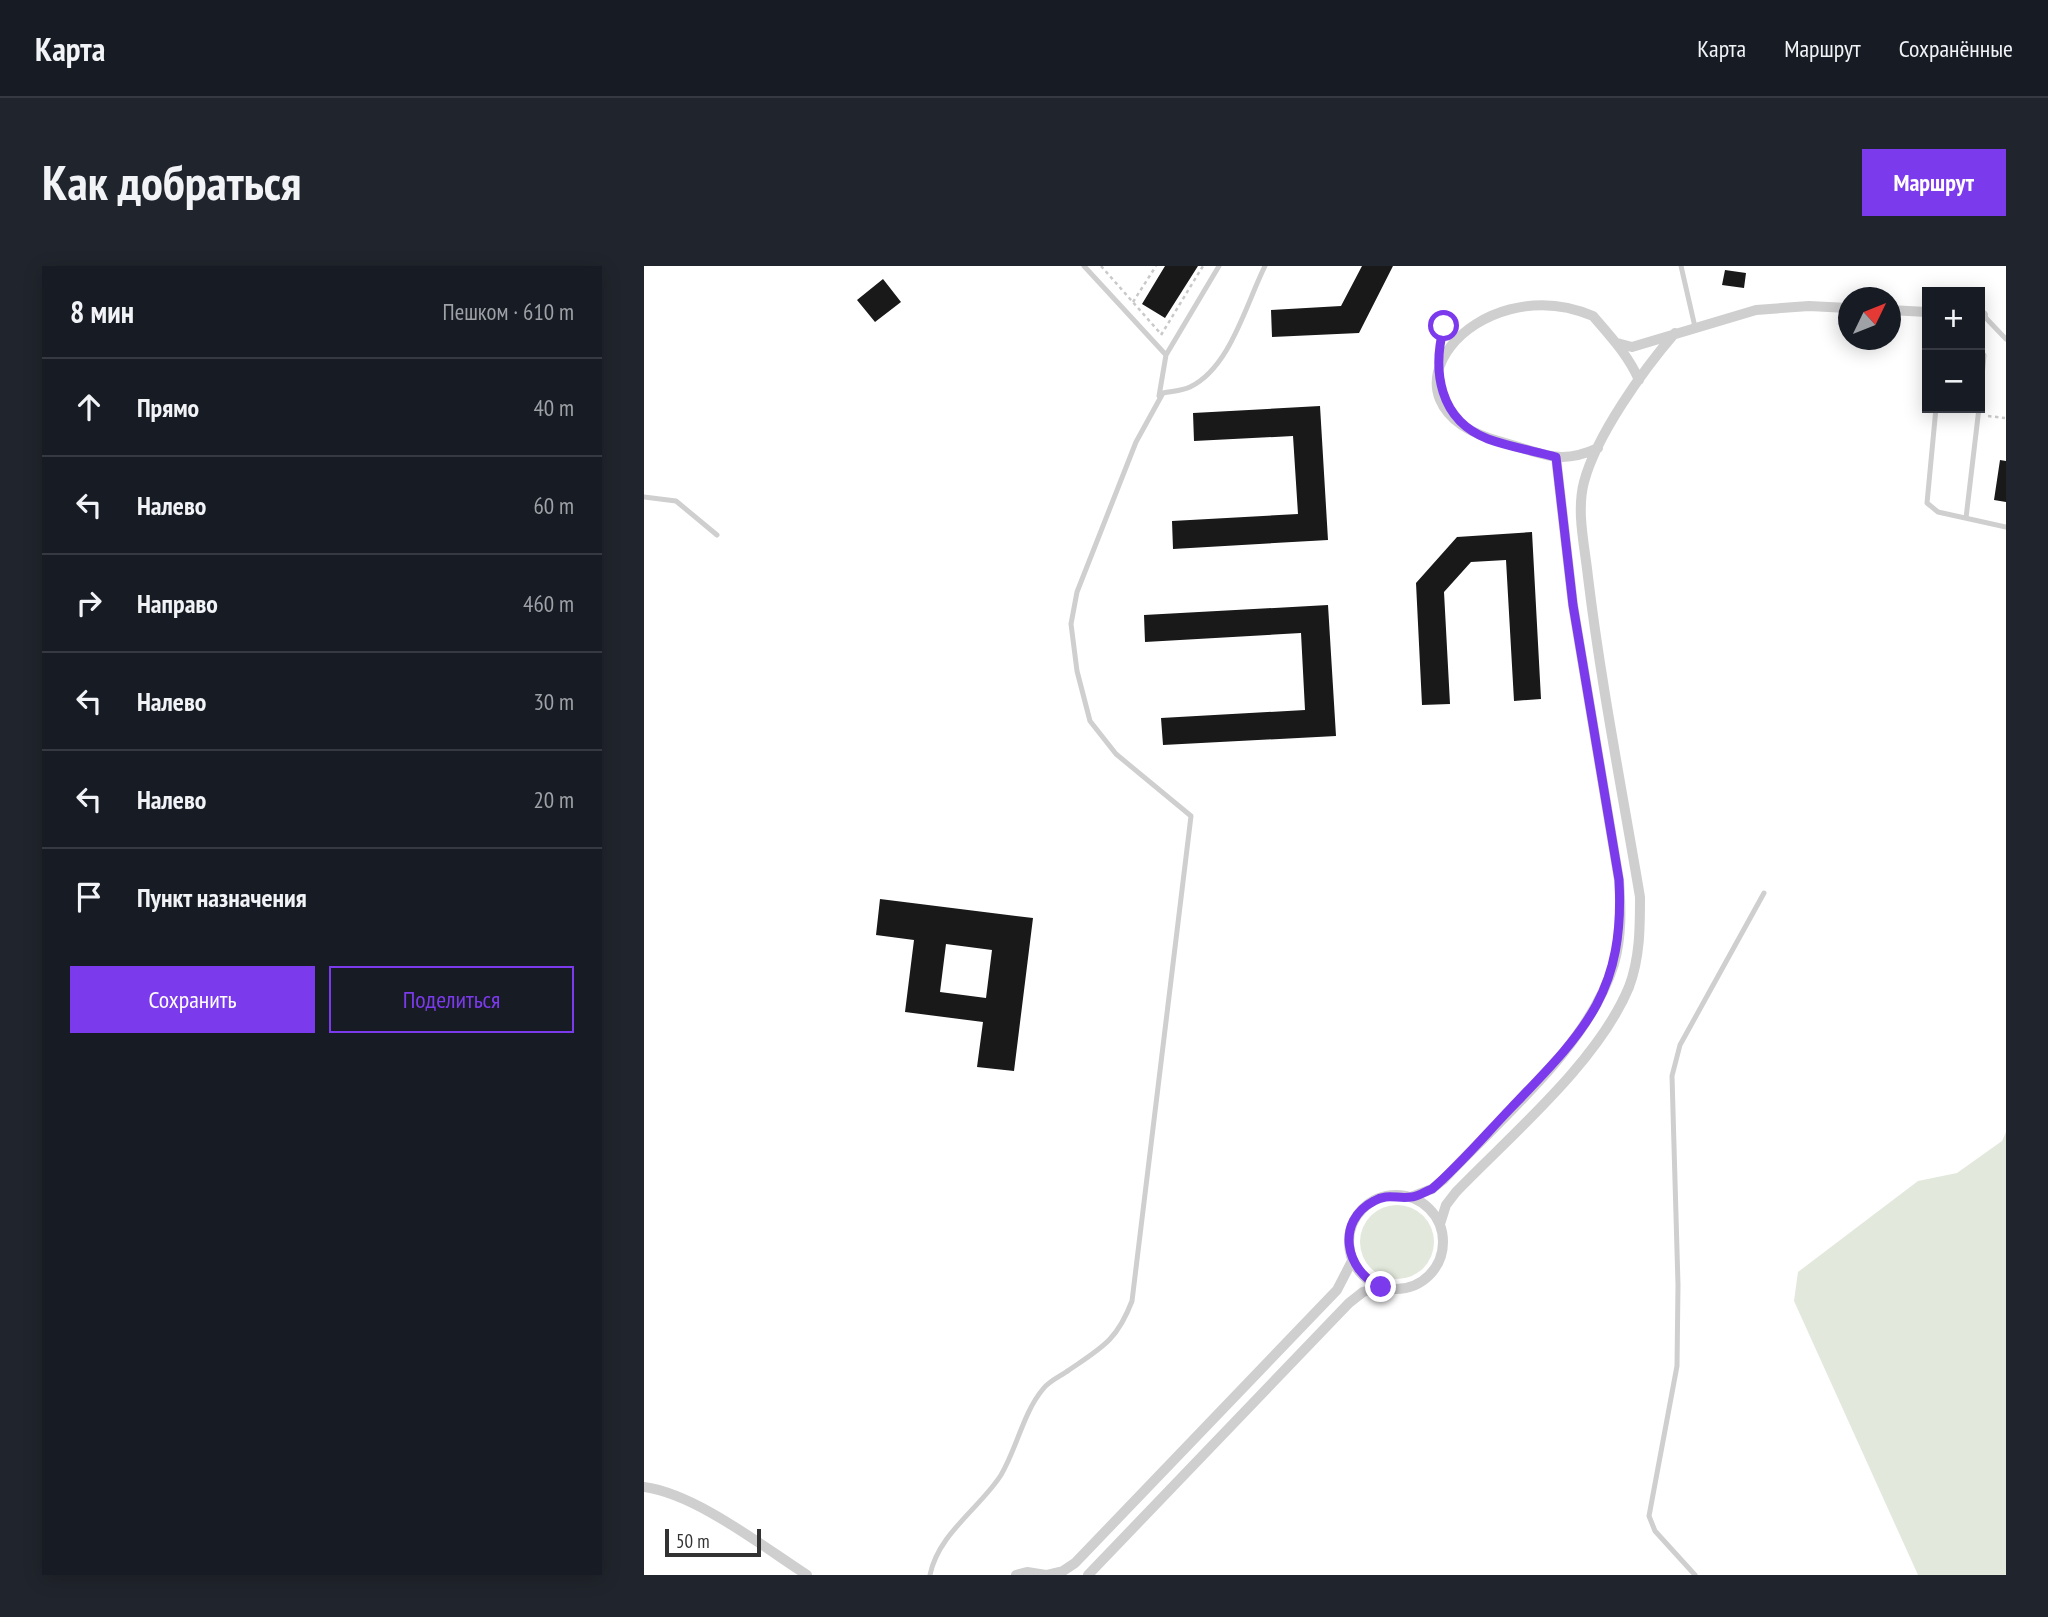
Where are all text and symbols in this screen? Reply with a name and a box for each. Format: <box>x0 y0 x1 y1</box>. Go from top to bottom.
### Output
text: Карта <box>35 27 105 70</box>
text: Карта <box>1697 33 1746 64</box>
text: Маршрут <box>1784 33 1861 64</box>
text: Сохранённые <box>1899 33 2013 64</box>
button: Маршрут <box>1862 149 2006 216</box>
text: Как добраться <box>42 150 301 214</box>
north arrow <box>1838 287 1901 350</box>
map controls <box>1922 287 1985 413</box>
button: + <box>1922 287 1985 350</box>
text: 8 мин <box>70 292 134 331</box>
text: Пешком · 610 m <box>443 297 574 326</box>
route start <box>1428 310 1459 341</box>
button: − <box>1922 350 1985 413</box>
icon: ahead <box>70 388 108 426</box>
text: Прямо <box>137 391 199 424</box>
text: 40 m <box>533 393 574 422</box>
icon: left <box>70 486 108 524</box>
text: Налево <box>137 489 206 522</box>
text: 60 m <box>533 491 574 520</box>
icon: right <box>70 584 108 622</box>
text: Направо <box>137 587 218 620</box>
text: 460 m <box>523 589 574 618</box>
icon: left <box>70 682 108 720</box>
text: Налево <box>137 685 206 718</box>
text: 30 m <box>533 687 574 716</box>
icon: left <box>70 780 108 818</box>
text: Налево <box>137 783 206 816</box>
text: 20 m <box>533 785 574 814</box>
icon: arrive <box>70 878 108 916</box>
text: Пункт назначения <box>137 881 307 914</box>
button: Сохранить <box>70 966 315 1033</box>
button: Поделиться <box>329 966 574 1033</box>
route end <box>1365 1271 1396 1302</box>
scale bar <box>665 1526 761 1558</box>
text: 50 m <box>676 1529 710 1553</box>

